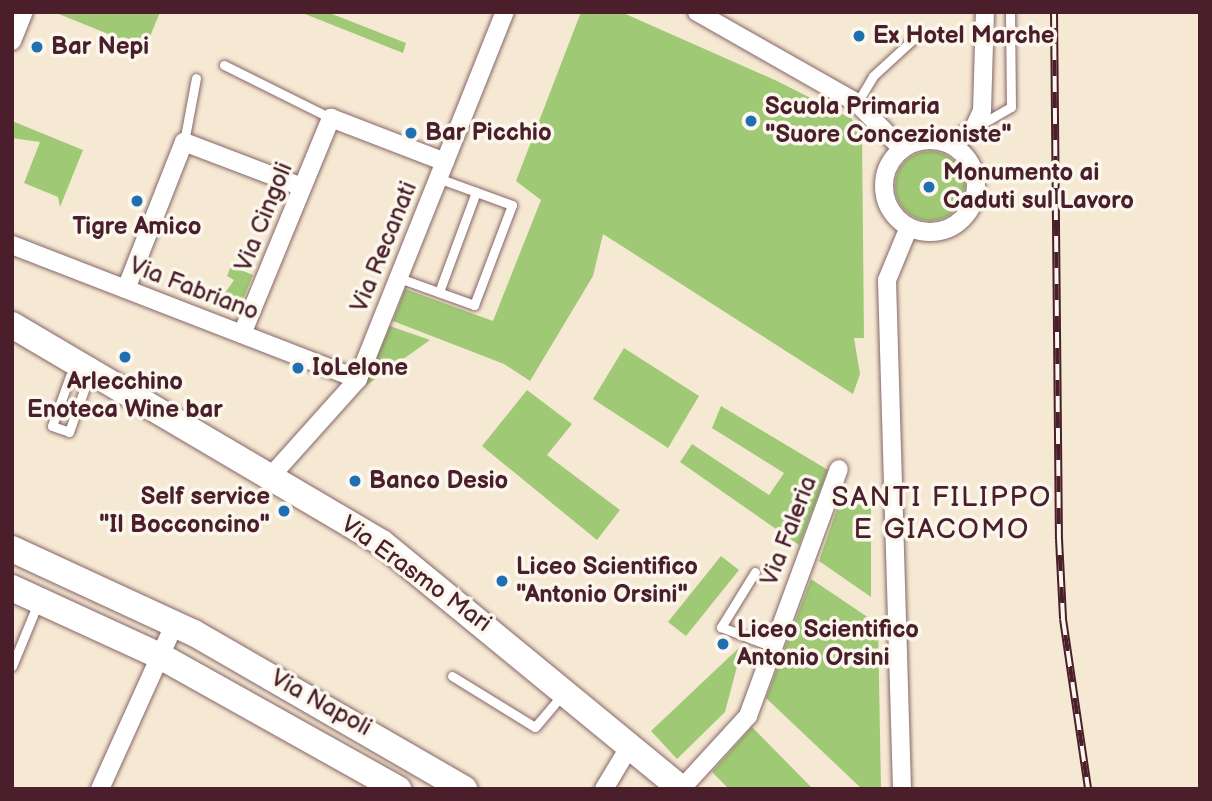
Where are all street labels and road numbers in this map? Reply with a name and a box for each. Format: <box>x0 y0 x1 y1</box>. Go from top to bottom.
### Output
street label: Via Cingoli <box>229 158 299 276</box>
street label: Via Recanati <box>345 178 423 316</box>
street label: Via Fabriano <box>125 251 263 327</box>
street label: Via Faleria <box>755 472 823 590</box>
street label: Via Erasmo Mari <box>335 510 497 638</box>
street label: Via Napoli <box>266 664 376 742</box>

